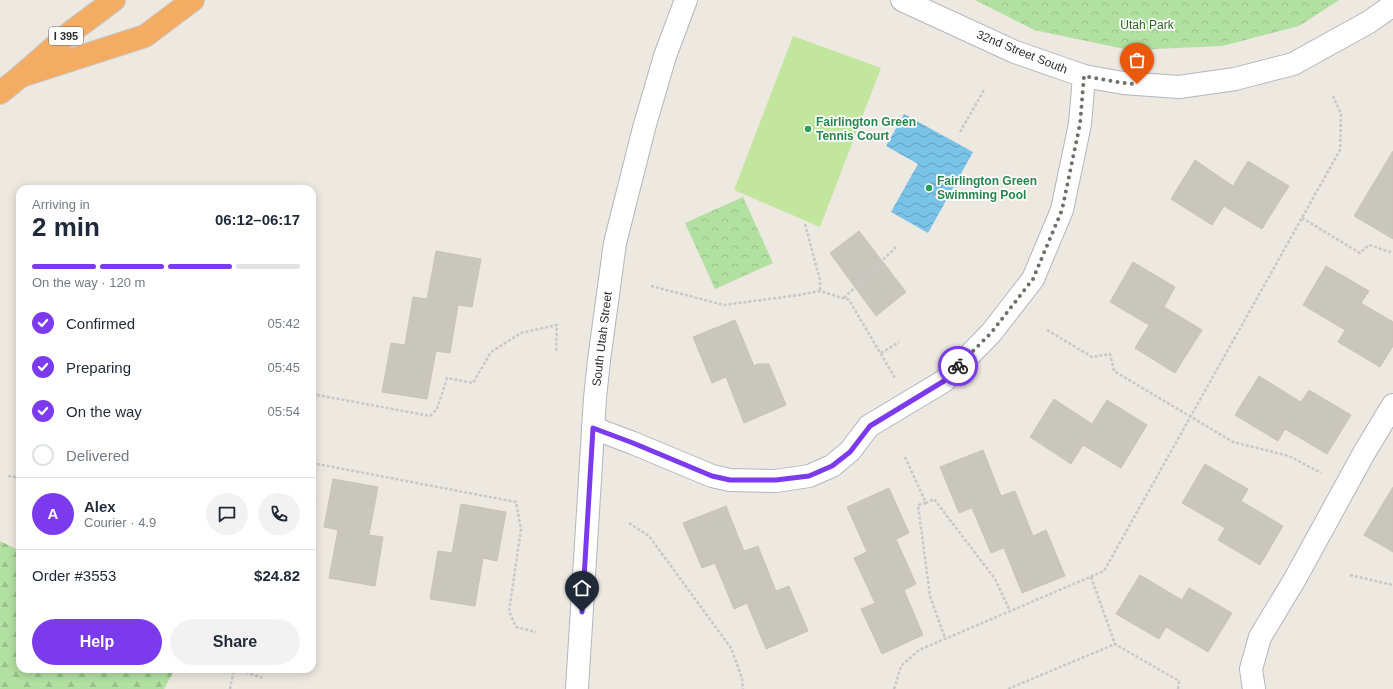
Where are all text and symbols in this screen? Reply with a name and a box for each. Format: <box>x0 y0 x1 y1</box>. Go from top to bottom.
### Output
park label: Utah Park <box>1120 18 1175 32</box>
road number: I 395 <box>49 27 83 45</box>
street label: 32nd Street South <box>975 27 1069 77</box>
pin <box>1120 43 1154 84</box>
icon: bag <box>1126 49 1148 71</box>
place label: Fairlington Green Tennis Court <box>816 115 916 143</box>
marker: Fairlington Green Tennis Court <box>803 124 813 134</box>
place label: Fairlington Green Swimming Pool <box>937 174 1037 202</box>
marker: Fairlington Green Swimming Pool <box>924 183 934 193</box>
text: Arriving in <box>32 197 90 212</box>
text: 06:12–06:17 <box>215 211 300 228</box>
text: 2 min <box>32 212 100 242</box>
text: On the way · 120 m <box>32 275 145 290</box>
street label: South Utah Street <box>589 290 615 387</box>
icon: check <box>32 312 54 334</box>
text: Confirmed <box>66 315 135 332</box>
text: 05:42 <box>267 316 300 331</box>
courier <box>938 346 978 386</box>
icon: bike <box>947 355 969 377</box>
icon: check <box>32 356 54 378</box>
text: Preparing <box>66 359 131 376</box>
text: 05:45 <box>267 360 300 375</box>
icon: check <box>32 400 54 422</box>
text: On the way <box>66 403 142 420</box>
text: 05:54 <box>267 404 300 419</box>
text: Delivered <box>66 447 129 464</box>
button: chat <box>206 493 248 535</box>
button: phone <box>258 493 300 535</box>
text: Alex <box>84 498 116 515</box>
text: A <box>48 505 58 522</box>
text: Courier · 4.9 <box>84 515 156 530</box>
text: Order #3553 <box>32 567 116 584</box>
text: $24.82 <box>254 567 300 584</box>
pin <box>565 571 599 612</box>
icon: home <box>571 577 593 599</box>
button: Help <box>32 619 162 665</box>
button: Share <box>170 619 300 665</box>

